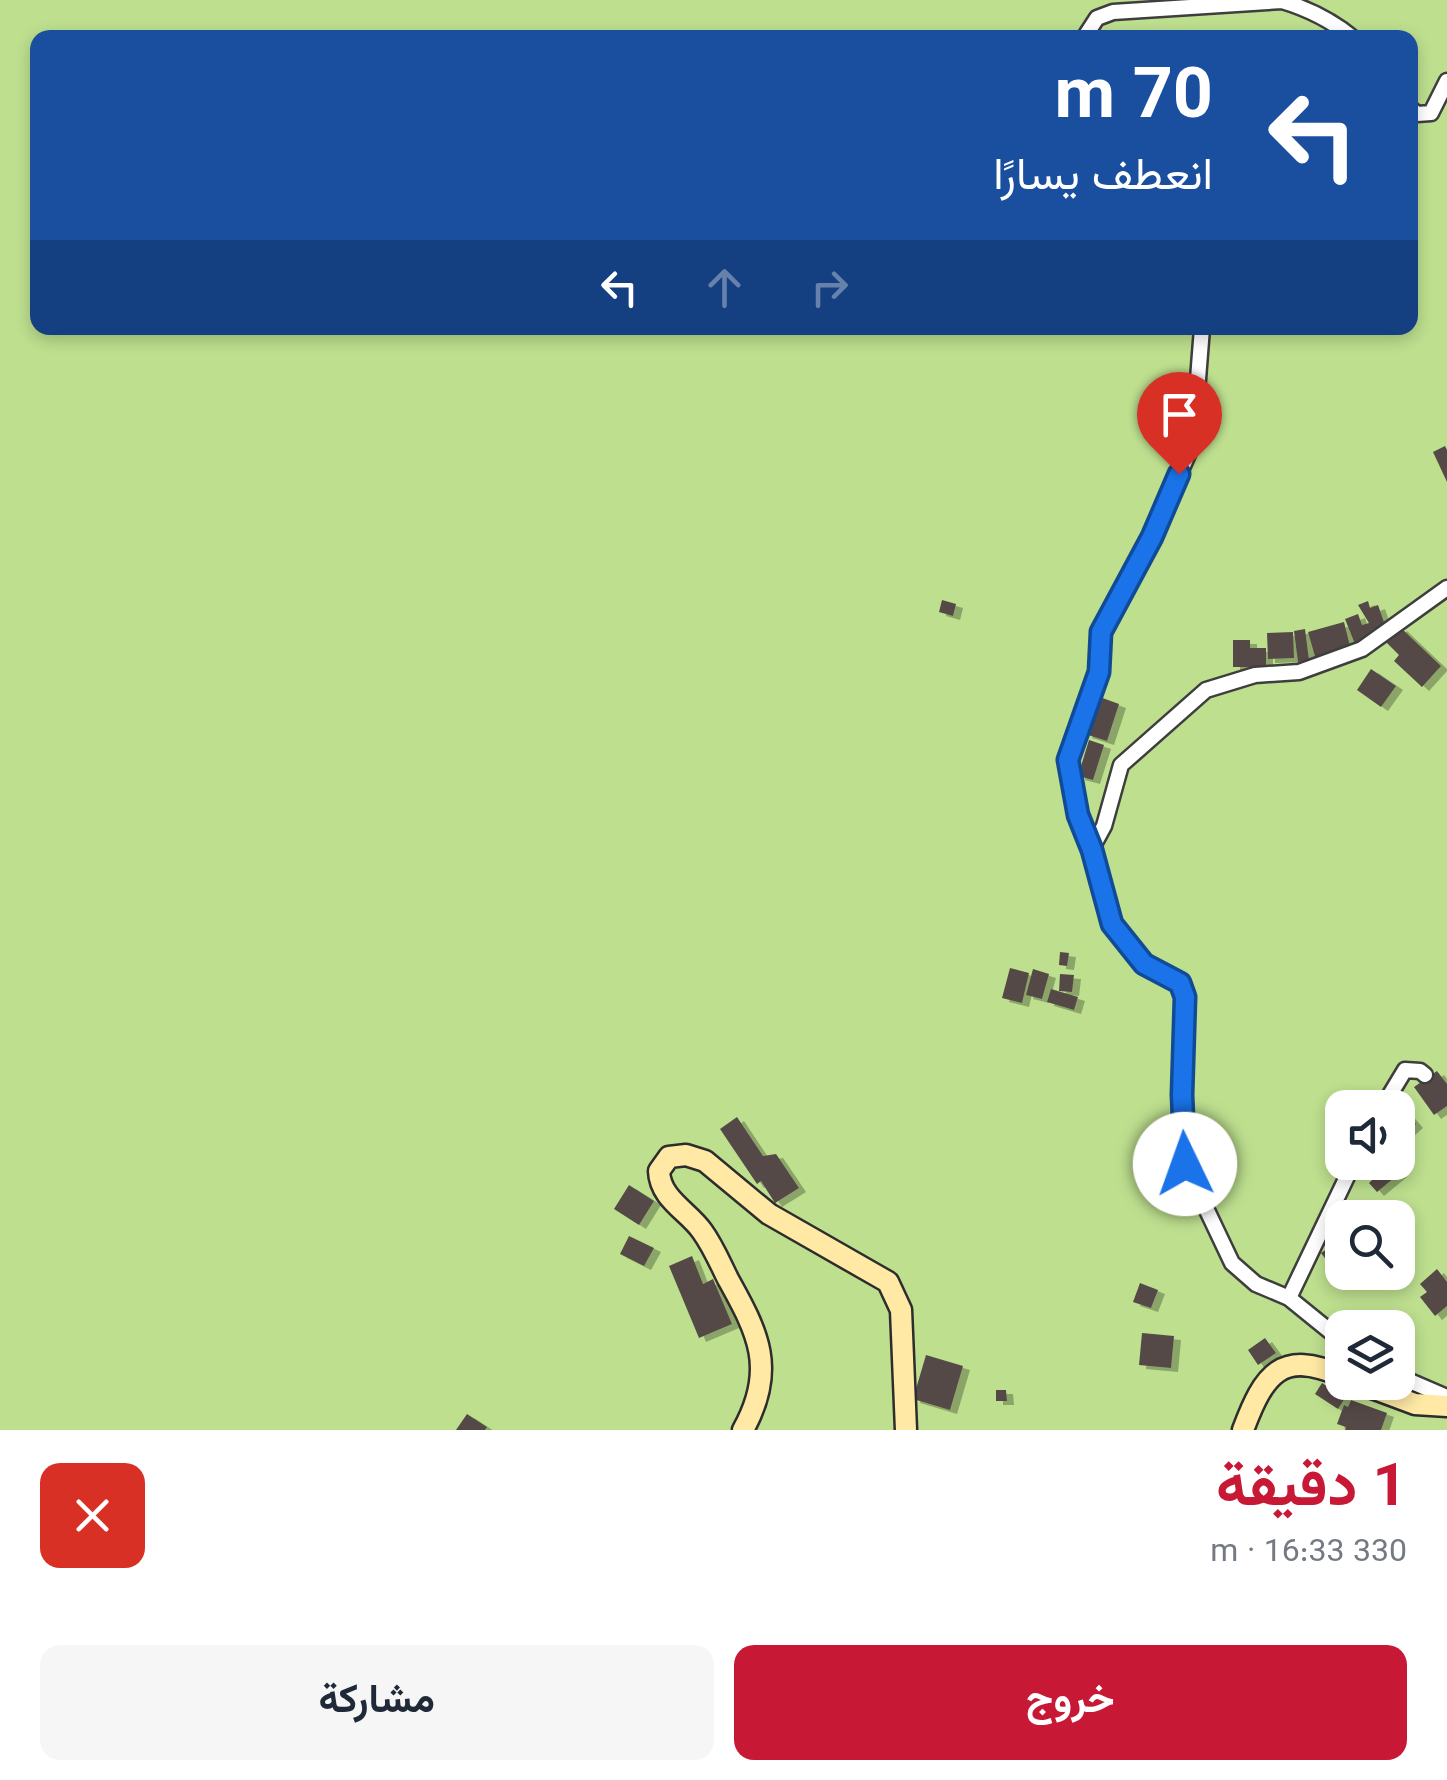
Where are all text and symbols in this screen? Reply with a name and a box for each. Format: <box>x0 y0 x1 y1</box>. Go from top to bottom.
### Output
text: 70 m <box>1054 45 1213 155</box>
icon: left <box>1248 70 1378 200</box>
text: انعطف يسارًا <box>993 143 1213 213</box>
icon: left <box>592 260 647 315</box>
icon: ahead <box>697 260 752 315</box>
icon: right <box>802 260 857 315</box>
pin <box>1137 372 1222 475</box>
icon: arrive <box>1152 387 1207 442</box>
map controls <box>1325 1090 1415 1400</box>
button: sound <box>1325 1090 1415 1180</box>
position arrow <box>1133 1112 1237 1216</box>
button: search <box>1325 1200 1415 1290</box>
button: layers <box>1325 1310 1415 1400</box>
text: 1 دقيقة <box>1216 1443 1407 1537</box>
button: close <box>40 1463 145 1568</box>
text: 330 m · 16:33 <box>1210 1528 1407 1578</box>
button: مشاركة <box>40 1645 714 1760</box>
button: خروج <box>734 1645 1407 1760</box>

